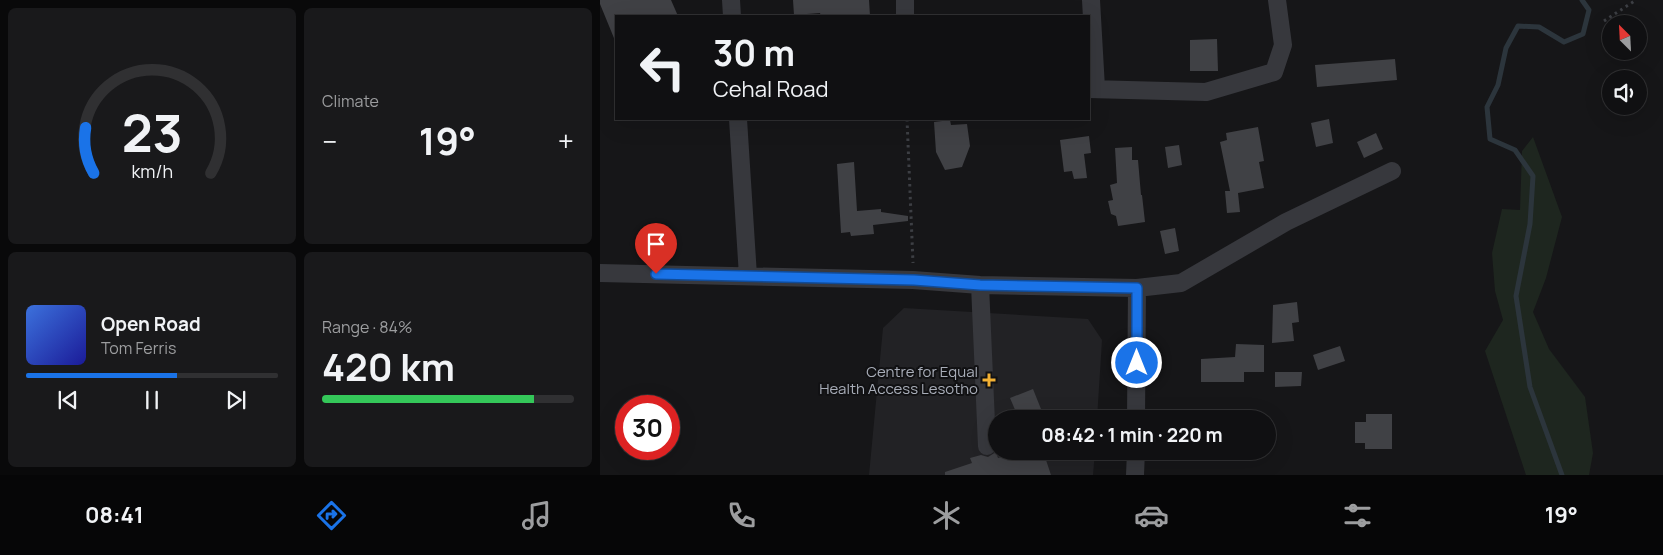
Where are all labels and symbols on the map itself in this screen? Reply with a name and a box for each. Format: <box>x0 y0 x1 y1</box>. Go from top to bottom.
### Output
north arrow <box>1602 15 1648 60</box>
pin <box>635 223 677 274</box>
position arrow <box>1110 336 1162 388</box>
place label: Centre for Equal Health Access Lesotho <box>819 361 978 399</box>
marker: Centre for Equal Health Access Lesotho <box>982 373 996 387</box>
speed limit sign: 30 <box>615 395 680 460</box>

